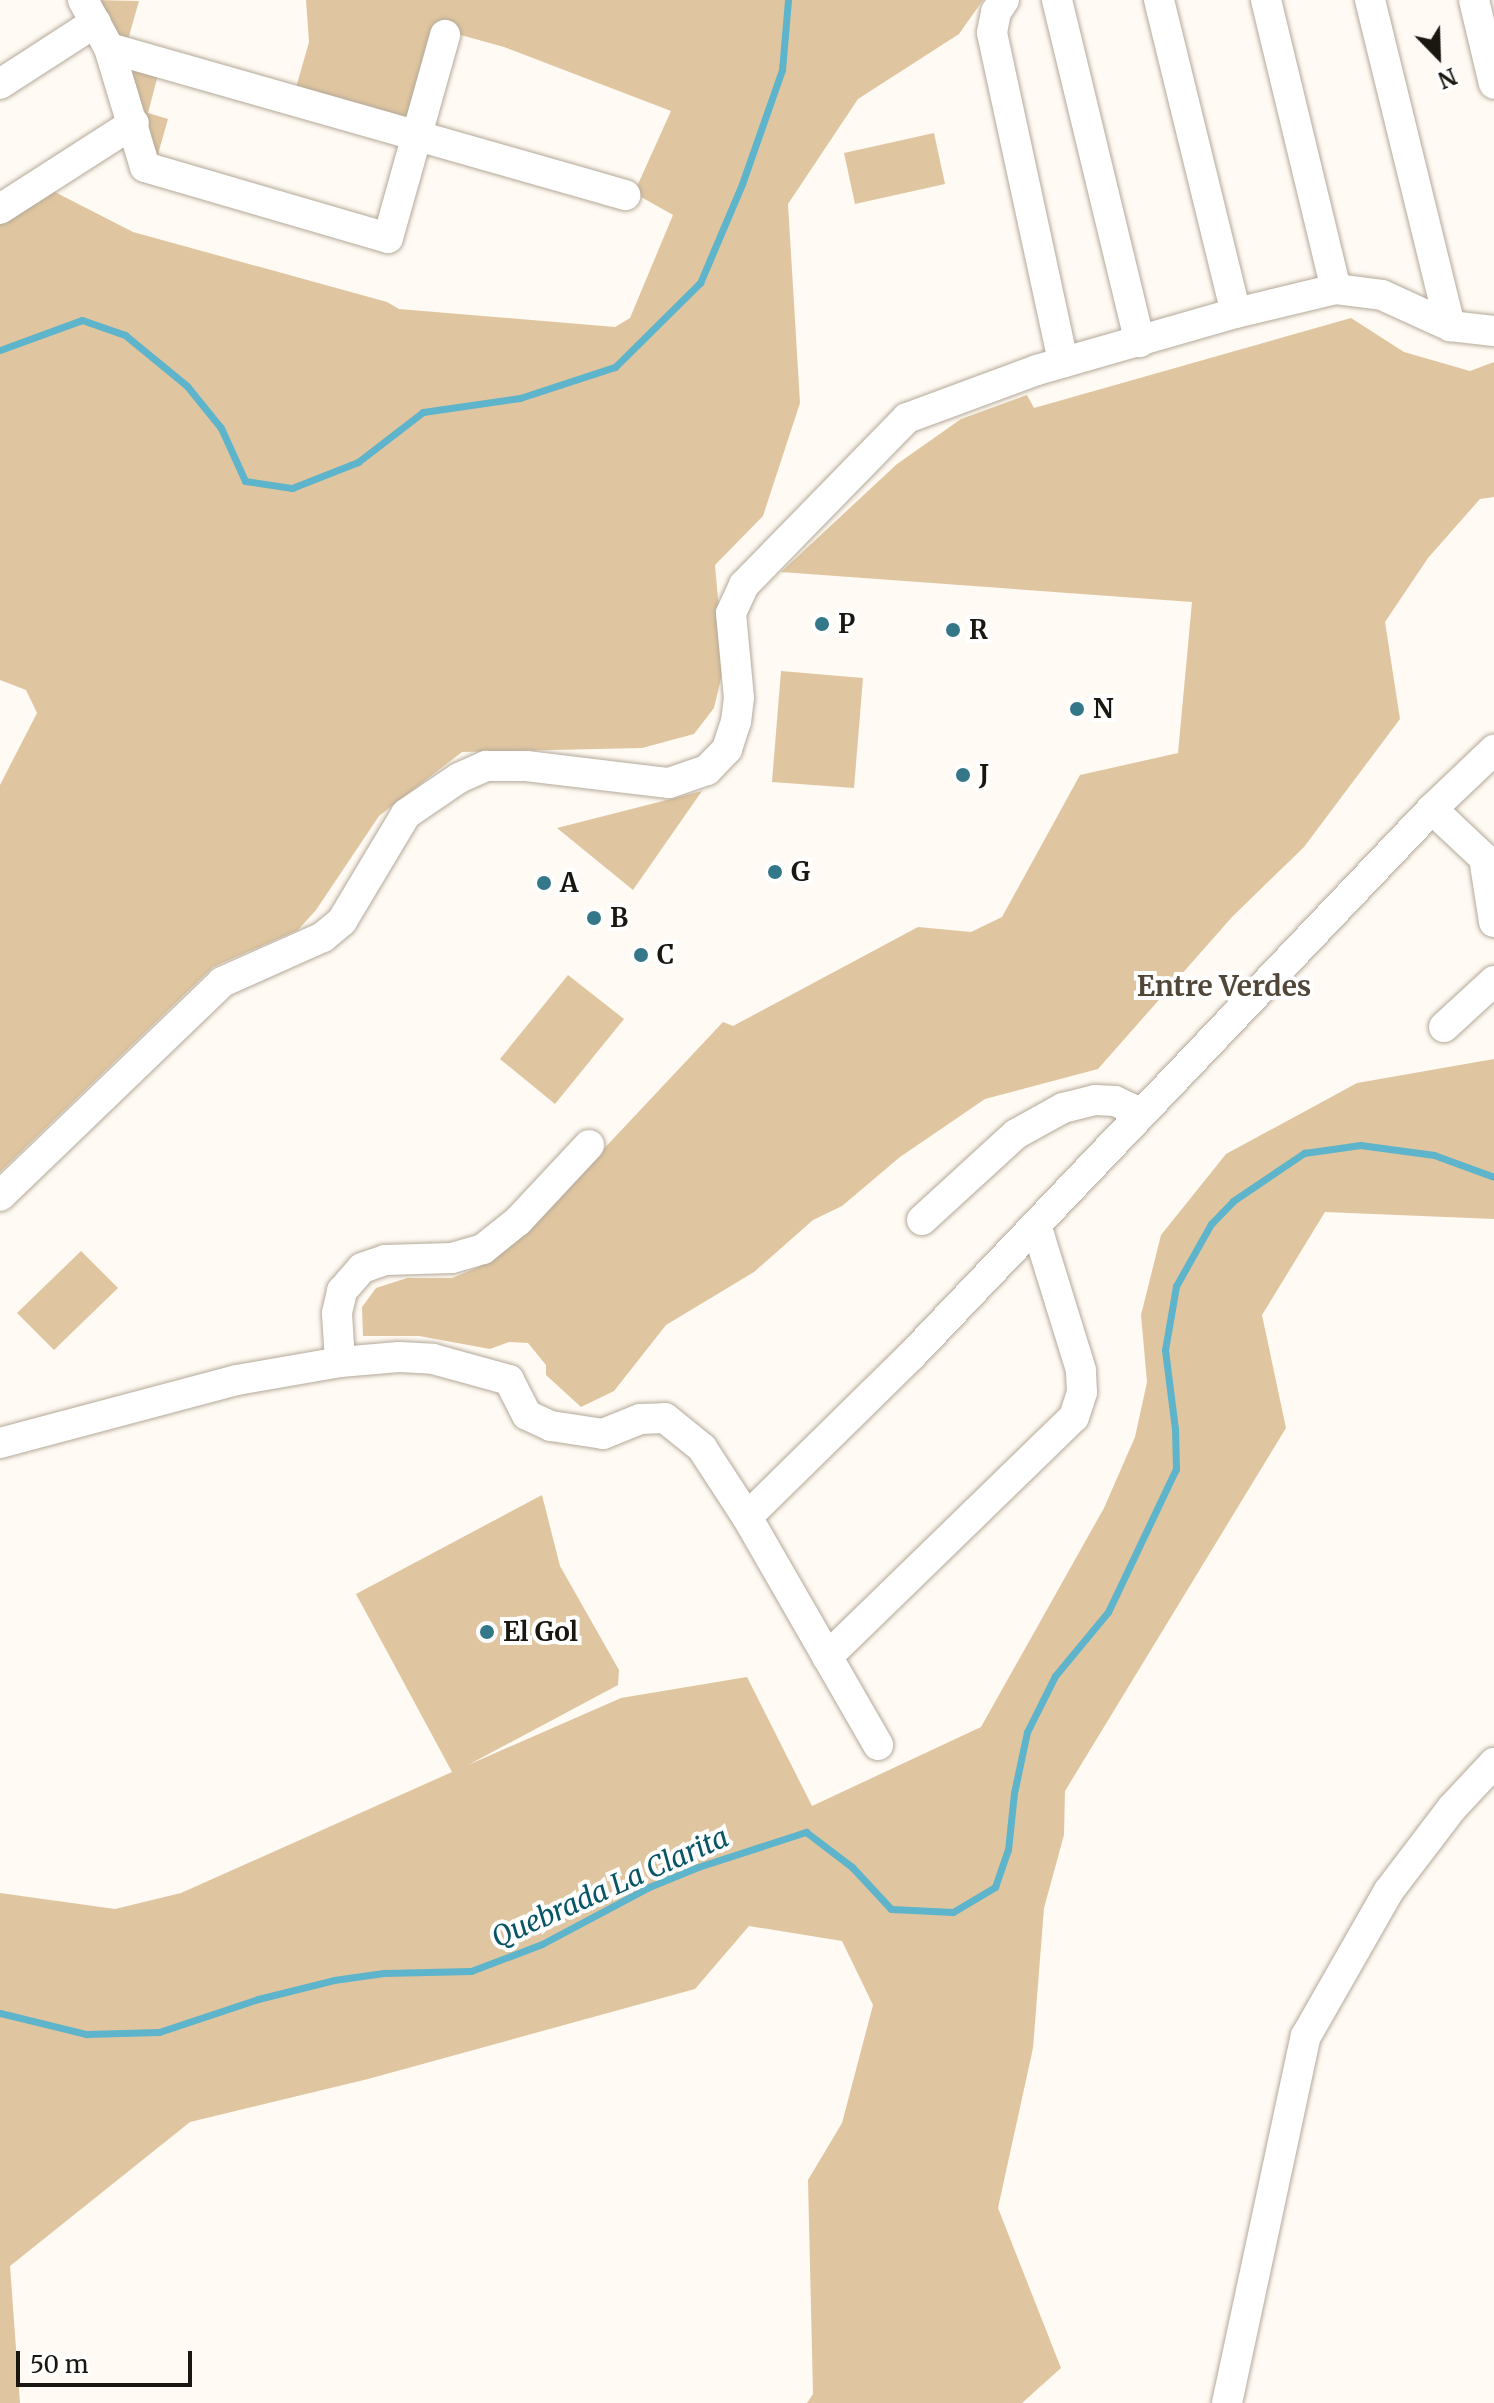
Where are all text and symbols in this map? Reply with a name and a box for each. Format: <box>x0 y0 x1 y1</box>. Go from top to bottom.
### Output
north arrow <box>1398 16 1478 96</box>
text: N <box>1434 62 1461 94</box>
place label: P <box>838 608 855 640</box>
place label: R <box>969 614 988 646</box>
marker: P <box>813 615 831 633</box>
marker: R <box>944 621 962 639</box>
place label: N <box>1093 693 1114 725</box>
marker: N <box>1068 700 1086 718</box>
place label: J <box>979 759 989 791</box>
marker: J <box>954 766 972 784</box>
place label: G <box>791 856 810 888</box>
marker: G <box>766 863 784 881</box>
place label: A <box>560 867 578 899</box>
marker: A <box>535 874 553 892</box>
place label: B <box>610 902 628 934</box>
marker: B <box>585 909 603 927</box>
place label: C <box>657 939 674 971</box>
marker: C <box>632 946 650 964</box>
district label: Entre Verdes <box>1137 969 1311 1003</box>
place label: El Gol <box>503 1616 578 1648</box>
marker: El Gol <box>478 1623 496 1641</box>
water label: Quebrada La Clarita <box>487 1820 733 1954</box>
scale bar <box>20 2335 196 2385</box>
text: 50 m <box>30 2349 89 2380</box>

